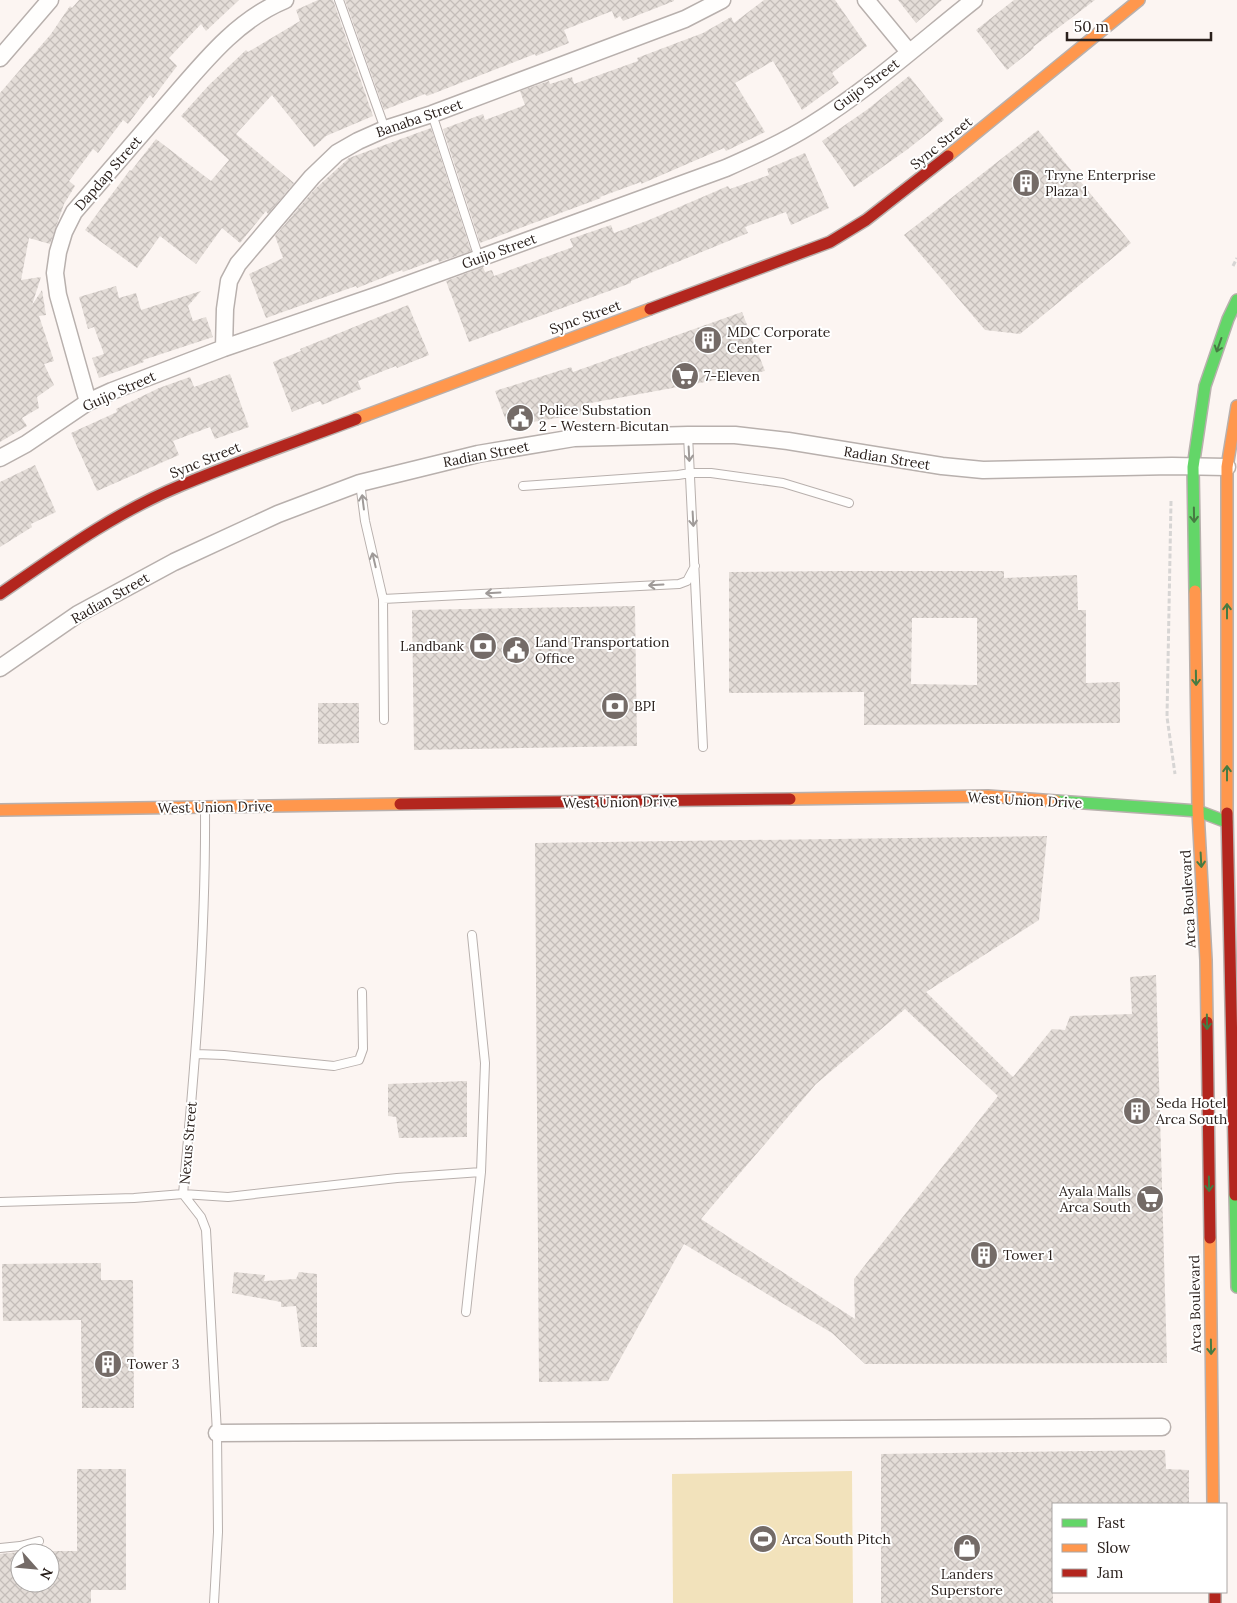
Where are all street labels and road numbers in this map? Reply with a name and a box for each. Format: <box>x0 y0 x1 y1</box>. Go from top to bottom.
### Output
street label: Guijo Street <box>829 54 903 116</box>
street label: Banaba Street <box>373 95 465 141</box>
street label: Sync Street <box>906 112 976 173</box>
street label: Dapdap Street <box>71 131 146 214</box>
street label: Guijo Street <box>459 229 539 273</box>
street label: Sync Street <box>547 296 624 338</box>
street label: Guijo Street <box>80 367 159 415</box>
street label: Sync Street <box>167 437 243 482</box>
street label: Radian Street <box>441 437 531 471</box>
street label: Radian Street <box>842 442 932 474</box>
street label: Radian Street <box>68 568 153 628</box>
street label: West Union Drive <box>967 788 1083 812</box>
street label: West Union Drive <box>562 792 678 812</box>
street label: West Union Drive <box>157 797 273 817</box>
street label: Arca Boulevard <box>1176 850 1200 949</box>
street label: Nexus Street <box>175 1100 201 1185</box>
street label: Arca Boulevard <box>1185 1255 1205 1354</box>

